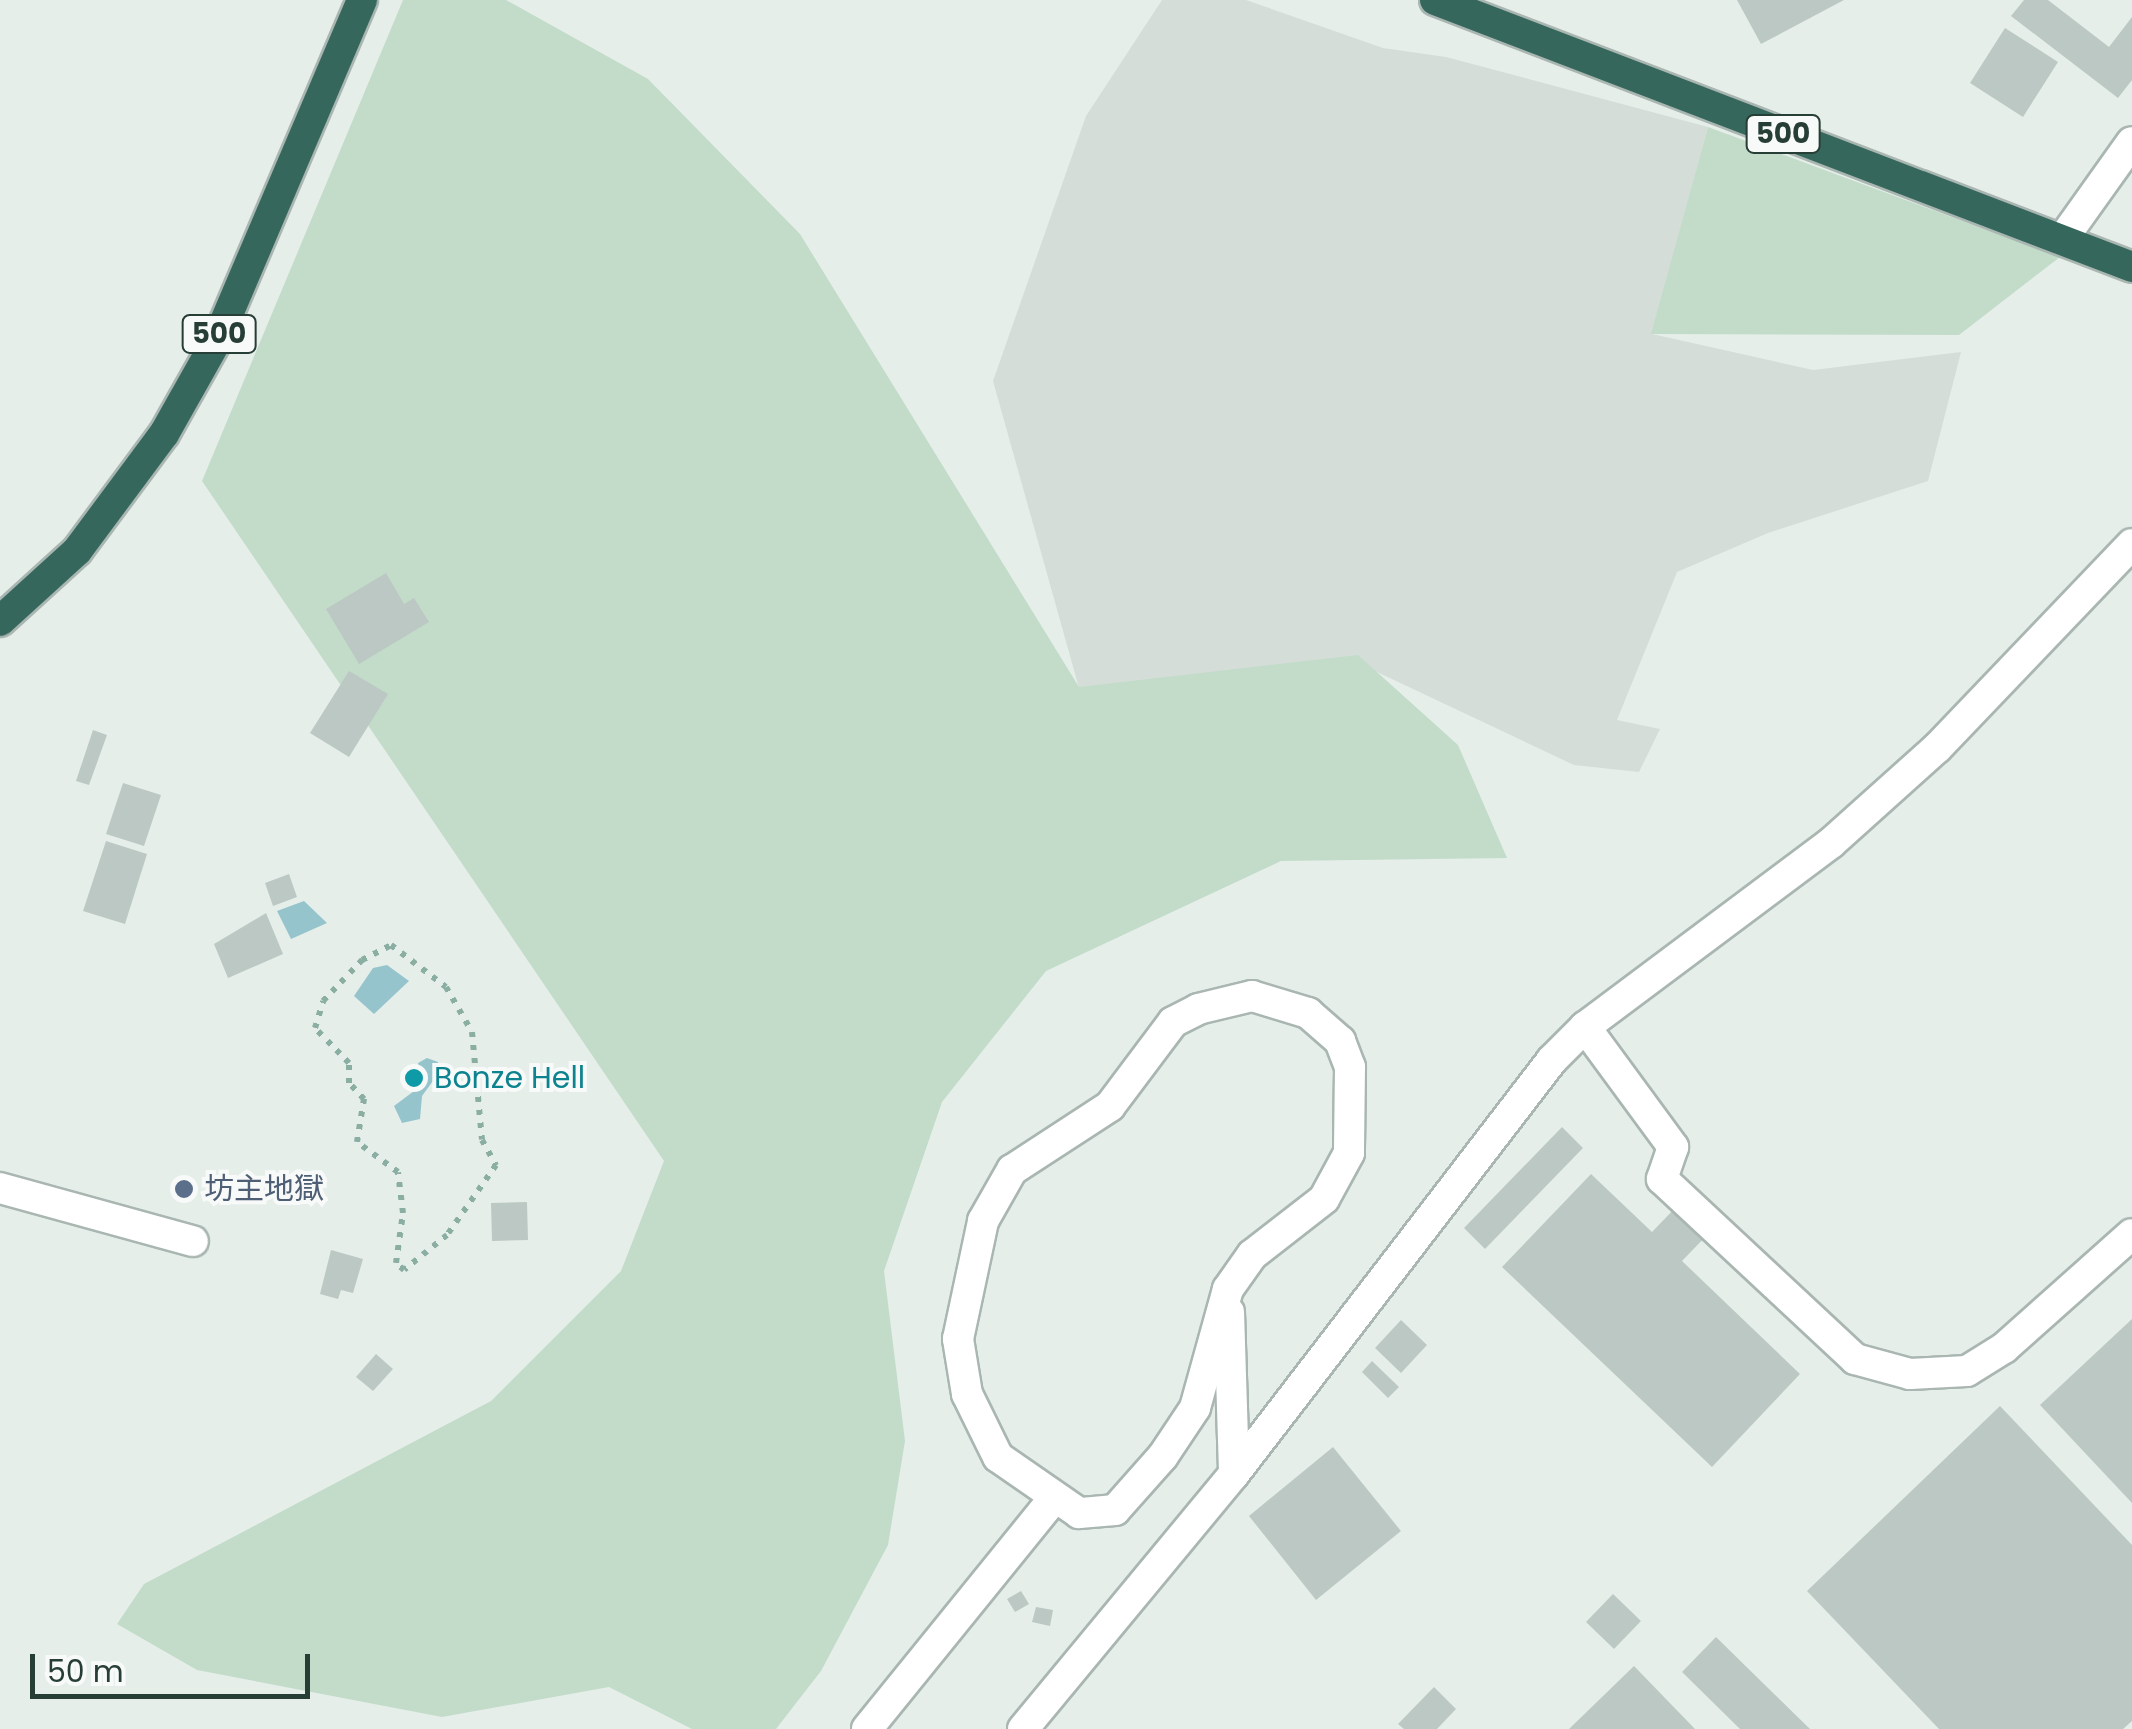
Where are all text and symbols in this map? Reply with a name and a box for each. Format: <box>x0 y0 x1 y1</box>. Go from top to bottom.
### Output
road number: 500 <box>1746 111 1820 157</box>
road number: 500 <box>182 311 256 357</box>
place label: Bonze Hell <box>434 1060 585 1096</box>
marker: Bonze Hell <box>403 1067 425 1089</box>
place label: 坊主地獄 <box>204 1171 324 1207</box>
marker: 坊主地獄 <box>173 1178 195 1200</box>
scale bar <box>35 1634 315 1696</box>
text: 50 m <box>47 1650 124 1693</box>

